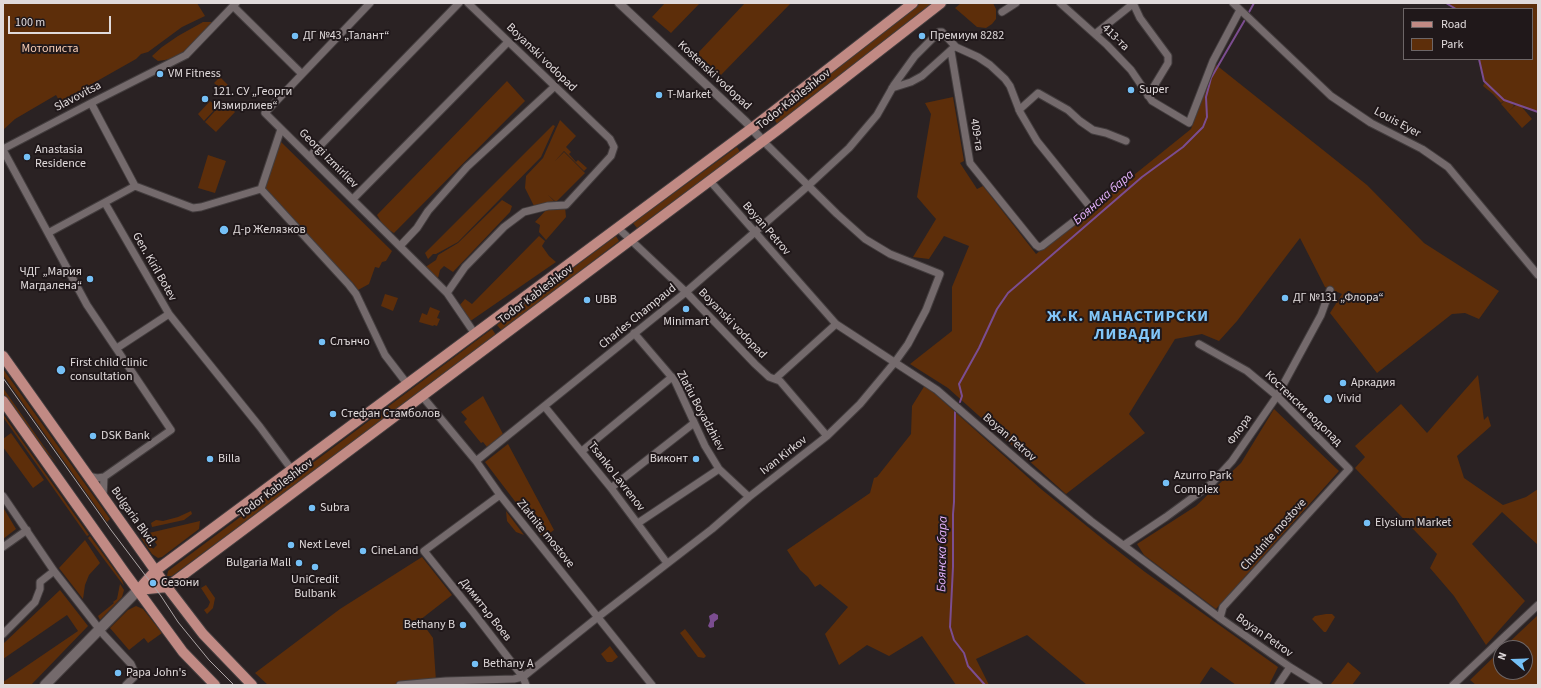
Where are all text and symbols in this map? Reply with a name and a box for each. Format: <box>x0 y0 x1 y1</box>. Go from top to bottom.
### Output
scale bar <box>10 8 113 34</box>
legend <box>1403 8 1533 60</box>
text: 100 m <box>15 14 45 31</box>
text: Road <box>1441 16 1467 33</box>
street label: Boyanski vodopad <box>503 21 579 95</box>
street label: 413-та <box>1098 21 1132 55</box>
place label: ДГ №43 „Талант“ <box>303 29 389 43</box>
place label: Премиум 8282 <box>930 29 1004 43</box>
marker: ДГ №43 „Талант“ <box>290 31 300 41</box>
marker: Премиум 8282 <box>917 31 927 41</box>
text: Park <box>1441 36 1463 53</box>
street label: Kostenski vodopad <box>674 38 754 114</box>
park label: Мотописта <box>22 42 78 56</box>
place label: VM Fitness <box>168 67 221 81</box>
street label: Todor Kableshkov <box>754 67 834 133</box>
marker: VM Fitness <box>155 69 165 79</box>
street label: Slavovitsa <box>52 79 104 115</box>
place label: Super <box>1139 83 1169 97</box>
place label: 121. СУ „Георги Измирлиев“ <box>213 85 292 113</box>
marker: Super <box>1126 85 1136 95</box>
place label: T-Market <box>667 88 711 102</box>
marker: T-Market <box>654 90 664 100</box>
marker: 121. СУ „Георги Измирлиев“ <box>200 94 210 104</box>
street label: Louis Eyer <box>1371 105 1423 141</box>
street label: 409-та <box>966 118 986 152</box>
street label: Georgi Izmirliev <box>295 126 361 192</box>
place label: Anastasia Residence <box>35 143 86 171</box>
marker: Anastasia Residence <box>22 152 32 162</box>
water label: Боянска бара <box>1070 167 1138 229</box>
street label: Boyan Petrov <box>739 199 793 259</box>
place label: Д-р Желязков <box>233 223 306 237</box>
marker: Д-р Желязков <box>218 224 230 236</box>
street label: Gen. Kiril Botev <box>129 230 179 304</box>
street label: Todor Kableshkov <box>496 262 576 328</box>
place label: ЧДГ „Мария Магдалена“ <box>19 265 82 293</box>
marker: ЧДГ „Мария Магдалена“ <box>85 274 95 284</box>
street label: Charles Champaud <box>597 281 679 353</box>
street label: Boyanski vodopad <box>695 286 769 362</box>
place label: ДГ №131 „Флора“ <box>1293 291 1384 305</box>
place label: UBB <box>595 293 617 307</box>
marker: ДГ №131 „Флора“ <box>1280 293 1290 303</box>
marker: UBB <box>582 295 592 305</box>
marker: Minimart <box>681 304 691 314</box>
district label: Ж.К. МАНАСТИРСКИ ЛИВАДИ <box>1047 307 1209 345</box>
place label: Minimart <box>663 315 709 329</box>
place label: Слънчо <box>330 335 370 349</box>
marker: Слънчо <box>317 337 327 347</box>
place label: First child clinic consultation <box>70 356 148 384</box>
marker: First child clinic consultation <box>55 364 67 376</box>
street label: Zlatiu Boyadzhiev <box>673 368 727 454</box>
street label: Костенски водопад <box>1261 368 1345 450</box>
place label: Аркадия <box>1351 376 1395 390</box>
marker: Аркадия <box>1338 378 1348 388</box>
place label: Vivid <box>1337 392 1361 406</box>
marker: Vivid <box>1322 393 1334 405</box>
place label: Стефан Стамболов <box>341 407 440 421</box>
marker: Стефан Стамболов <box>328 409 338 419</box>
street label: Boyan Petrov <box>979 411 1039 465</box>
street label: Флора <box>1224 412 1256 448</box>
place label: DSK Bank <box>101 429 150 443</box>
marker: DSK Bank <box>88 431 98 441</box>
street label: Ivan Kirkov <box>758 433 810 479</box>
street label: Tsanko Lavrenov <box>584 439 648 515</box>
place label: Billa <box>218 452 240 466</box>
place label: Виконт <box>650 452 688 466</box>
marker: Billa <box>205 454 215 464</box>
marker: Виконт <box>691 454 701 464</box>
street label: Todor Kableshkov <box>236 456 316 522</box>
place label: Azurro Park Complex <box>1174 469 1232 497</box>
marker: Azurro Park Complex <box>1161 478 1171 488</box>
street label: Bulgaria Blvd. <box>107 484 159 550</box>
street label: Chudnite mostove <box>1238 496 1310 574</box>
street label: Zlatnite mostove <box>513 497 577 571</box>
place label: Subra <box>320 501 349 515</box>
marker: Subra <box>307 503 317 513</box>
water label: Боянска бара <box>935 516 951 592</box>
place label: Elysium Market <box>1375 516 1451 530</box>
marker: Elysium Market <box>1362 518 1372 528</box>
place label: Next Level <box>299 538 350 552</box>
marker: Next Level <box>286 540 296 550</box>
place label: CineLand <box>371 544 418 558</box>
marker: CineLand <box>358 546 368 556</box>
place label: Bulgaria Mall <box>226 556 291 570</box>
marker: Bulgaria Mall <box>294 558 304 568</box>
marker: UniCredit Bulbank <box>310 562 320 572</box>
place label: UniCredit Bulbank <box>291 573 339 601</box>
place label: Сезони <box>161 576 199 590</box>
street label: Димитър Воев <box>456 576 514 644</box>
marker: Сезони <box>148 578 158 588</box>
street label: Boyan Petrov <box>1233 611 1295 661</box>
place label: Bethany B <box>404 618 455 632</box>
marker: Bethany B <box>458 620 468 630</box>
north arrow <box>1493 640 1533 680</box>
text: N <box>1494 650 1510 662</box>
place label: Bethany A <box>483 657 534 671</box>
marker: Bethany A <box>470 659 480 669</box>
place label: Papa John's <box>126 666 186 680</box>
marker: Papa John's <box>113 668 123 678</box>

